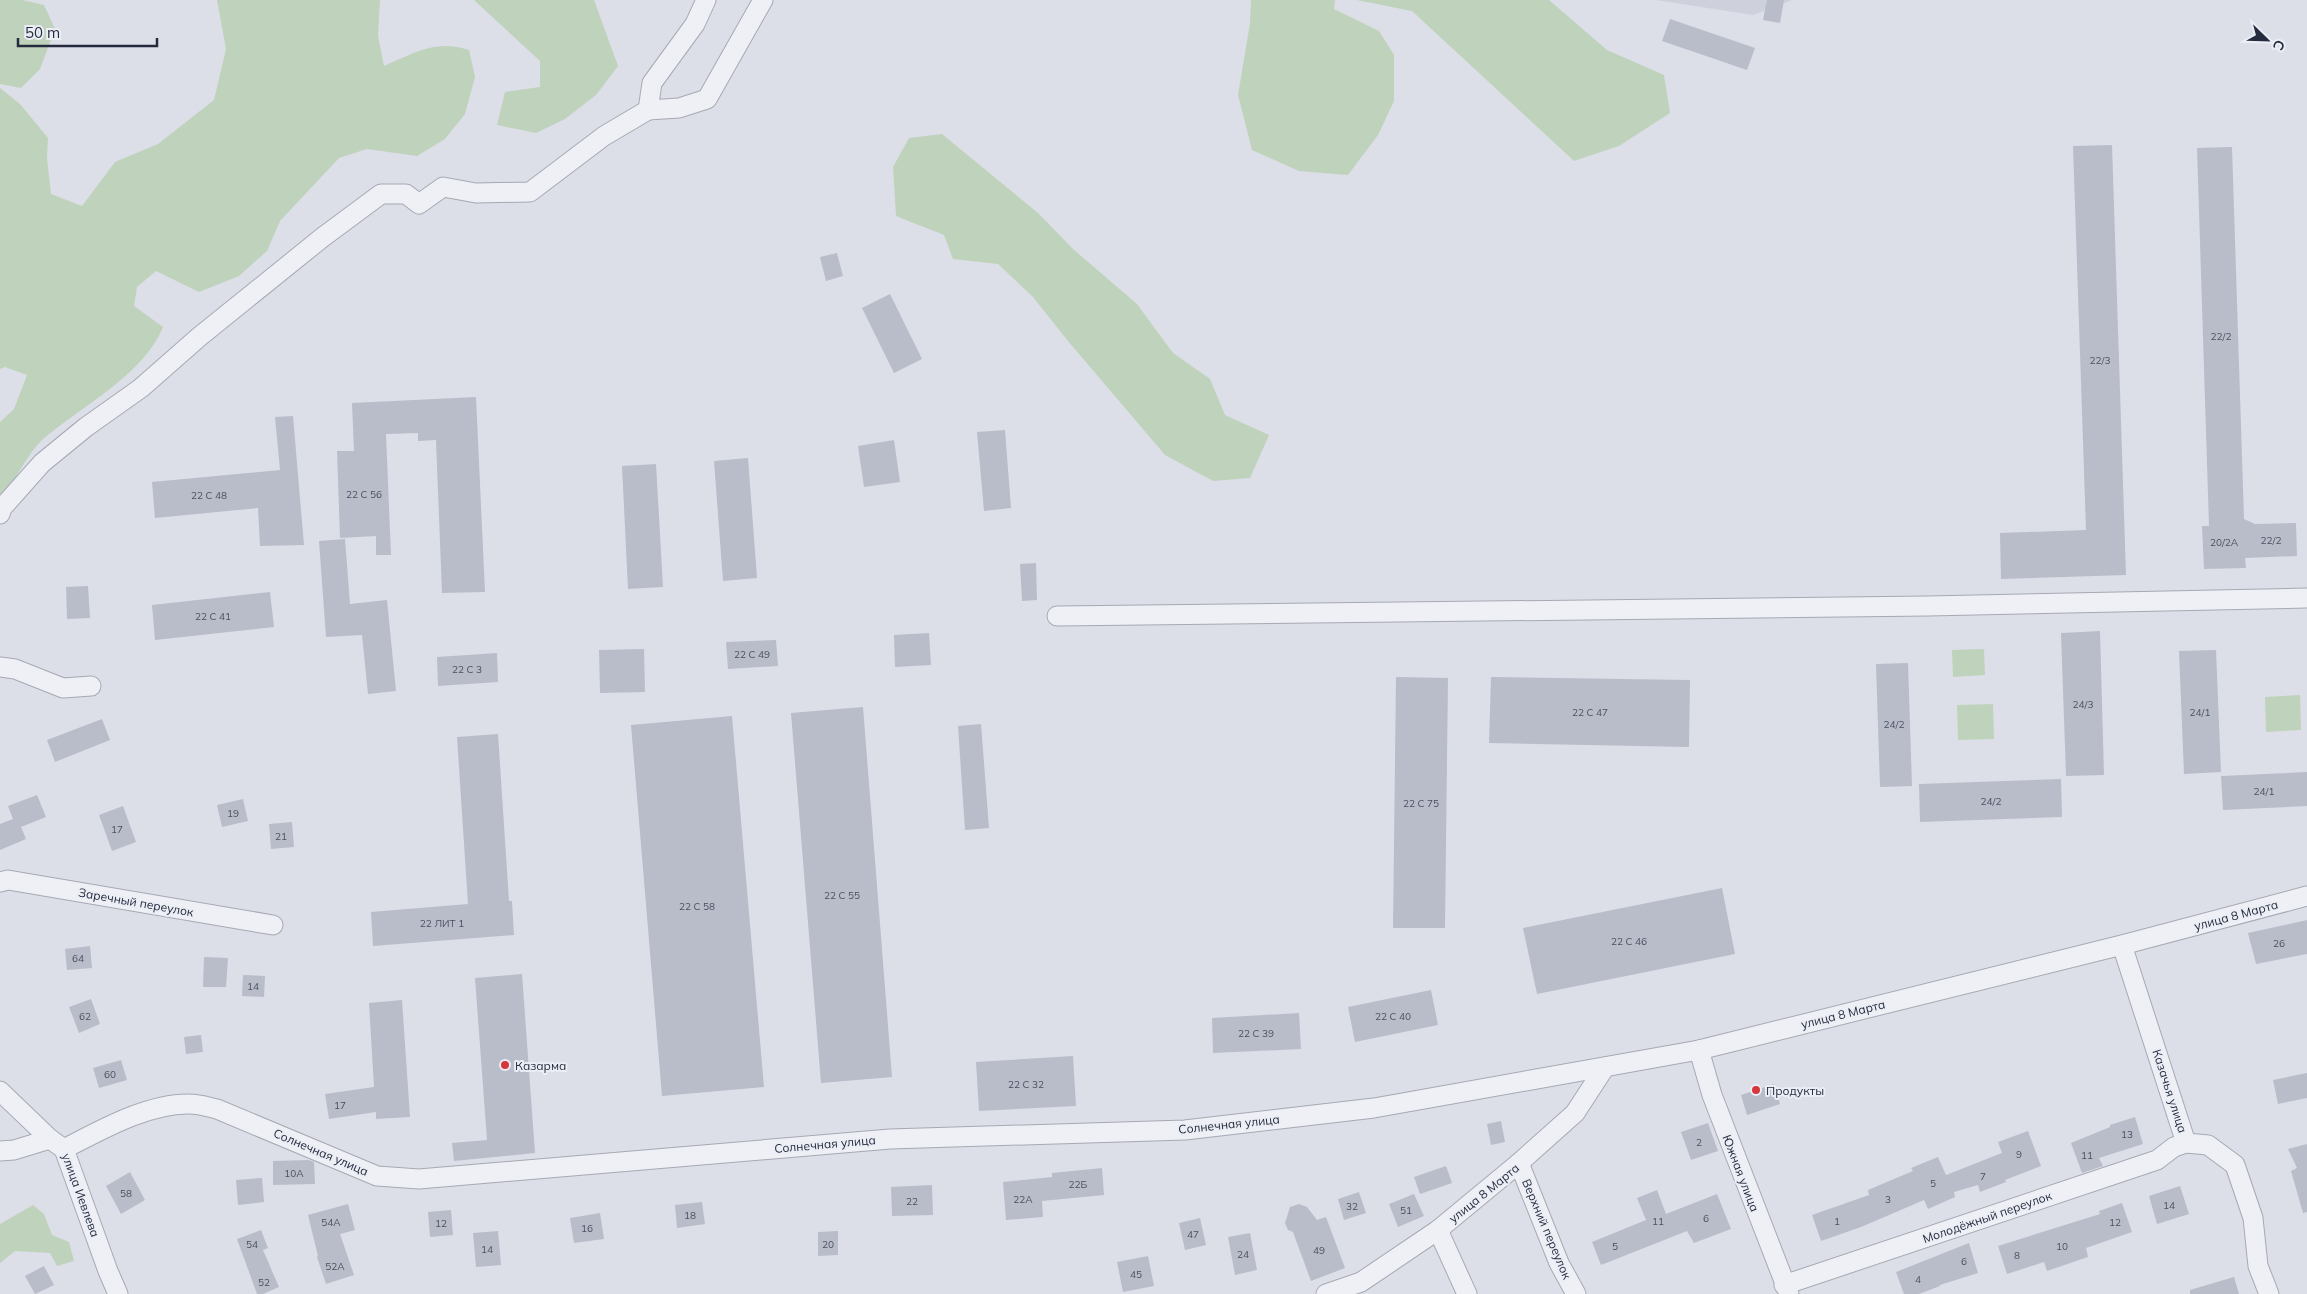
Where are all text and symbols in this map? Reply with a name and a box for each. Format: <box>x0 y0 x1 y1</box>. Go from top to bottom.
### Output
scale bar <box>18 15 156 47</box>
north arrow <box>2242 15 2292 65</box>
text: 50 m <box>25 23 60 42</box>
text: С <box>2269 37 2289 53</box>
house number: 22/2 <box>2211 330 2231 343</box>
house number: 22/3 <box>2090 354 2110 367</box>
house number: 22 С 56 <box>346 488 382 501</box>
house number: 22 С 48 <box>191 489 227 502</box>
house number: 22/2 <box>2261 534 2281 547</box>
house number: 20/2А <box>2210 536 2239 549</box>
house number: 22 С 41 <box>195 610 231 623</box>
house number: 22 С 49 <box>734 648 770 661</box>
house number: 22 С 3 <box>452 663 482 676</box>
house number: 24/3 <box>2073 698 2093 711</box>
house number: 22 С 47 <box>1572 706 1608 719</box>
house number: 24/1 <box>2190 706 2210 719</box>
house number: 24/2 <box>1884 718 1904 731</box>
house number: 24/1 <box>2254 785 2274 798</box>
house number: 24/2 <box>1981 795 2001 808</box>
house number: 22 С 75 <box>1403 797 1439 810</box>
house number: 19 <box>227 807 239 820</box>
house number: 17 <box>111 823 123 836</box>
house number: 21 <box>275 830 287 843</box>
street label: Заречный переулок <box>77 884 195 920</box>
house number: 22 С 55 <box>824 889 860 902</box>
street label: улица 8 Марта <box>2192 897 2280 933</box>
house number: 22 С 58 <box>679 900 715 913</box>
house number: 22 ЛИТ 1 <box>420 917 464 930</box>
house number: 22 С 46 <box>1611 935 1647 948</box>
house number: 26 <box>2273 937 2285 950</box>
house number: 64 <box>72 952 84 965</box>
house number: 14 <box>247 980 259 993</box>
street label: улица 8 Марта <box>1799 996 1887 1032</box>
house number: 62 <box>79 1010 91 1023</box>
house number: 22 С 40 <box>1375 1010 1411 1023</box>
house number: 22 С 39 <box>1238 1027 1274 1040</box>
street label: Казачья улица <box>2149 1047 2191 1135</box>
place label: Казарма <box>515 1058 566 1073</box>
marker: Казарма <box>499 1059 511 1071</box>
house number: 60 <box>104 1068 116 1081</box>
house number: 22 С 32 <box>1008 1078 1044 1091</box>
place label: Продукты <box>1766 1083 1824 1098</box>
marker: Продукты <box>1750 1084 1762 1096</box>
house number: 17 <box>334 1099 346 1112</box>
street label: Солнечная улица <box>1178 1111 1280 1137</box>
street label: Солнечная улица <box>271 1125 371 1179</box>
house number: 13 <box>2121 1128 2133 1141</box>
street label: Солнечная улица <box>774 1132 876 1156</box>
street label: Южная улица <box>1719 1132 1763 1214</box>
house number: 2 <box>1696 1136 1702 1149</box>
house number: 9 <box>2016 1148 2022 1161</box>
house number: 11 <box>2081 1149 2093 1162</box>
street label: улица Иевлева <box>59 1151 103 1239</box>
street label: улица 8 Марта <box>1446 1160 1522 1226</box>
house number: 10А <box>284 1167 304 1180</box>
house number: 7 <box>1980 1170 1986 1183</box>
street label: Верхний переулок <box>1519 1177 1575 1282</box>
house number: 5 <box>1930 1177 1936 1190</box>
house number: 22Б <box>1069 1178 1088 1191</box>
house number: 58 <box>120 1187 132 1200</box>
street label: Молодёжный переулок <box>1921 1188 2054 1246</box>
house number: 22А <box>1013 1193 1033 1206</box>
house number: 3 <box>1885 1193 1891 1206</box>
house number: 22 <box>906 1195 918 1208</box>
house number: 14 <box>2163 1199 2175 1212</box>
house number: 32 <box>1346 1200 1358 1213</box>
house number: 51 <box>1400 1204 1412 1217</box>
house number: 18 <box>684 1209 696 1222</box>
house number: 6 <box>1703 1212 1709 1225</box>
house number: 11 <box>1652 1215 1664 1228</box>
house number: 1 <box>1834 1215 1840 1228</box>
house number: 54А <box>321 1216 341 1229</box>
house number: 12 <box>2109 1216 2121 1229</box>
house number: 12 <box>435 1217 447 1230</box>
house number: 16 <box>581 1222 593 1235</box>
house number: 47 <box>1187 1228 1199 1241</box>
house number: 54 <box>246 1238 258 1251</box>
house number: 20 <box>822 1238 834 1251</box>
house number: 5 <box>1612 1240 1618 1253</box>
house number: 10 <box>2056 1240 2068 1253</box>
house number: 14 <box>481 1243 493 1256</box>
house number: 49 <box>1313 1244 1325 1257</box>
house number: 24 <box>1237 1248 1249 1261</box>
house number: 8 <box>2014 1249 2020 1262</box>
house number: 6 <box>1961 1255 1967 1268</box>
house number: 52А <box>325 1260 345 1273</box>
house number: 45 <box>1130 1268 1142 1281</box>
house number: 4 <box>1915 1273 1921 1286</box>
house number: 52 <box>258 1276 270 1289</box>

